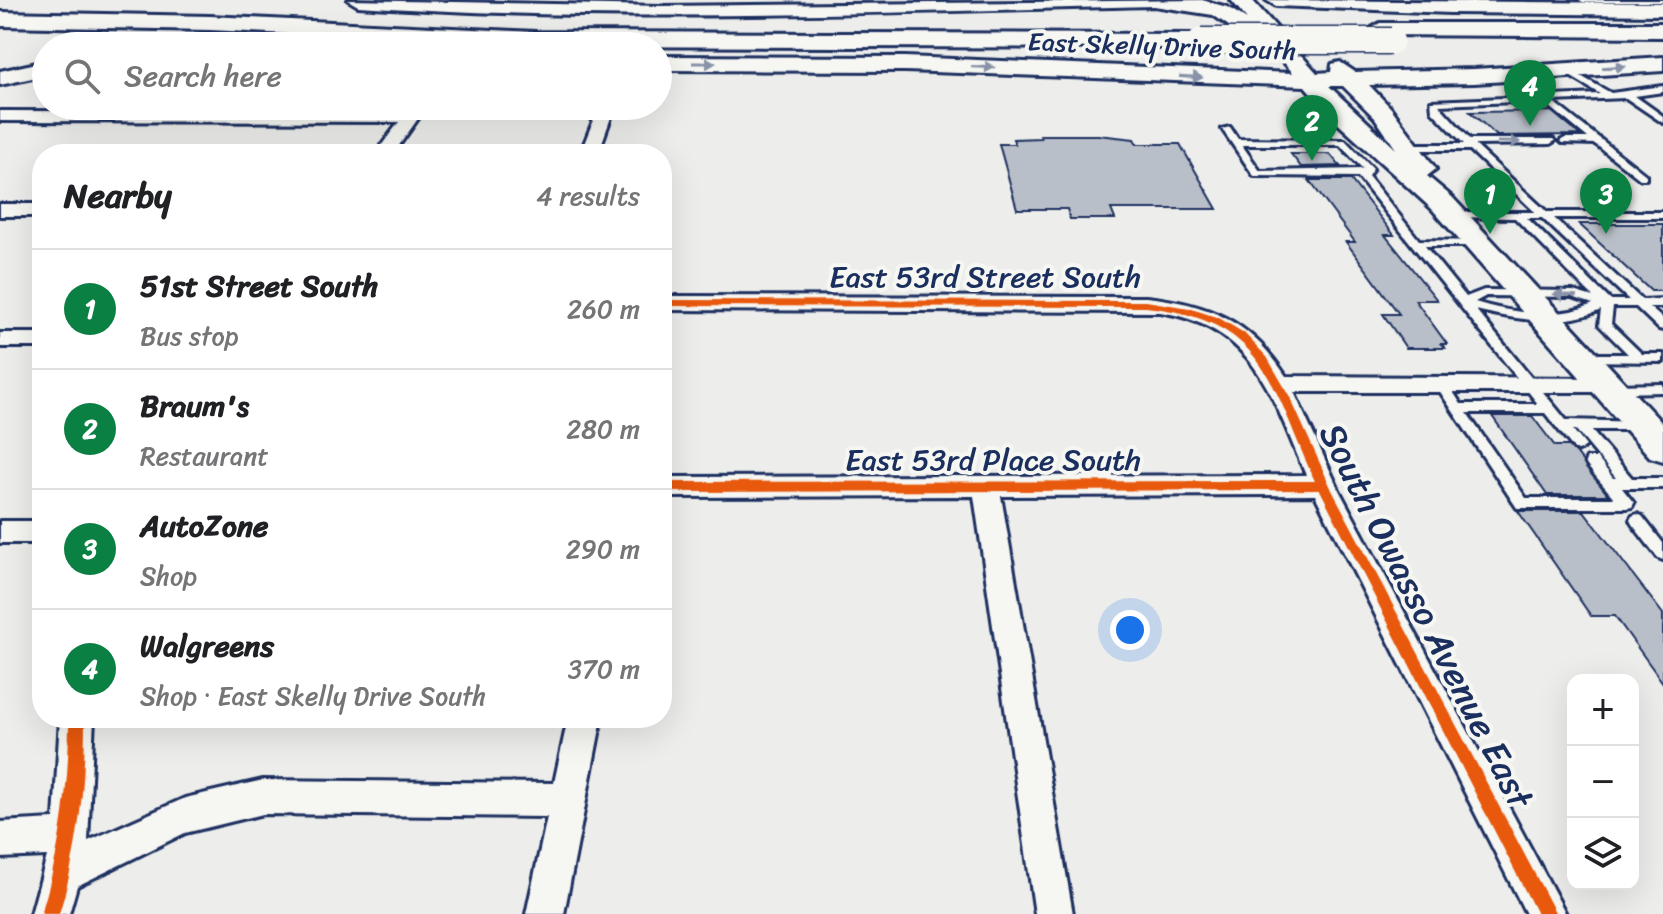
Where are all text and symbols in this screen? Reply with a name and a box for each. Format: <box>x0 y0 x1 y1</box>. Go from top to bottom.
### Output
street label: East Skelly Drive South <box>1027 18 1297 74</box>
search box <box>32 32 672 120</box>
text: Search here <box>124 49 282 103</box>
icon: search <box>60 54 104 98</box>
one-way arrow <box>692 57 717 69</box>
one-way arrow <box>971 60 996 73</box>
pin: 4 <box>1504 60 1556 126</box>
one-way arrow <box>1602 60 1627 73</box>
one-way arrow <box>1179 70 1204 83</box>
pin: 2 <box>1286 95 1338 161</box>
one-way arrow <box>1497 136 1522 148</box>
text: Nearby <box>64 166 172 226</box>
pin: 1 <box>1464 168 1516 234</box>
pin: 3 <box>1580 168 1632 234</box>
text: 4 results <box>536 173 640 219</box>
street label: East 53rd Street South <box>829 250 1141 304</box>
text: 51st Street South <box>140 259 378 313</box>
text: 1 <box>84 286 96 332</box>
text: 260 m <box>567 286 640 332</box>
one-way arrow <box>1552 288 1577 301</box>
text: Bus stop <box>140 313 238 359</box>
text: Braum's <box>140 379 249 433</box>
text: 2 <box>82 406 98 452</box>
text: 280 m <box>566 406 640 452</box>
street label: South Owasso Avenue East <box>1301 411 1552 821</box>
text: Restaurant <box>140 433 269 479</box>
street label: East 53rd Place South <box>845 433 1141 487</box>
text: AutoZone <box>140 499 268 553</box>
text: 3 <box>83 526 97 572</box>
text: 290 m <box>566 526 640 572</box>
text: Shop <box>140 553 197 599</box>
your location <box>1110 610 1150 650</box>
text: Walgreens <box>140 619 274 673</box>
text: 4 <box>82 646 98 692</box>
text: 370 m <box>568 646 640 692</box>
text: Shop · East Skelly Drive South <box>140 673 486 719</box>
map controls <box>1567 674 1639 890</box>
button: + <box>1567 674 1639 746</box>
button: − <box>1567 746 1639 818</box>
button: layers <box>1567 818 1639 890</box>

